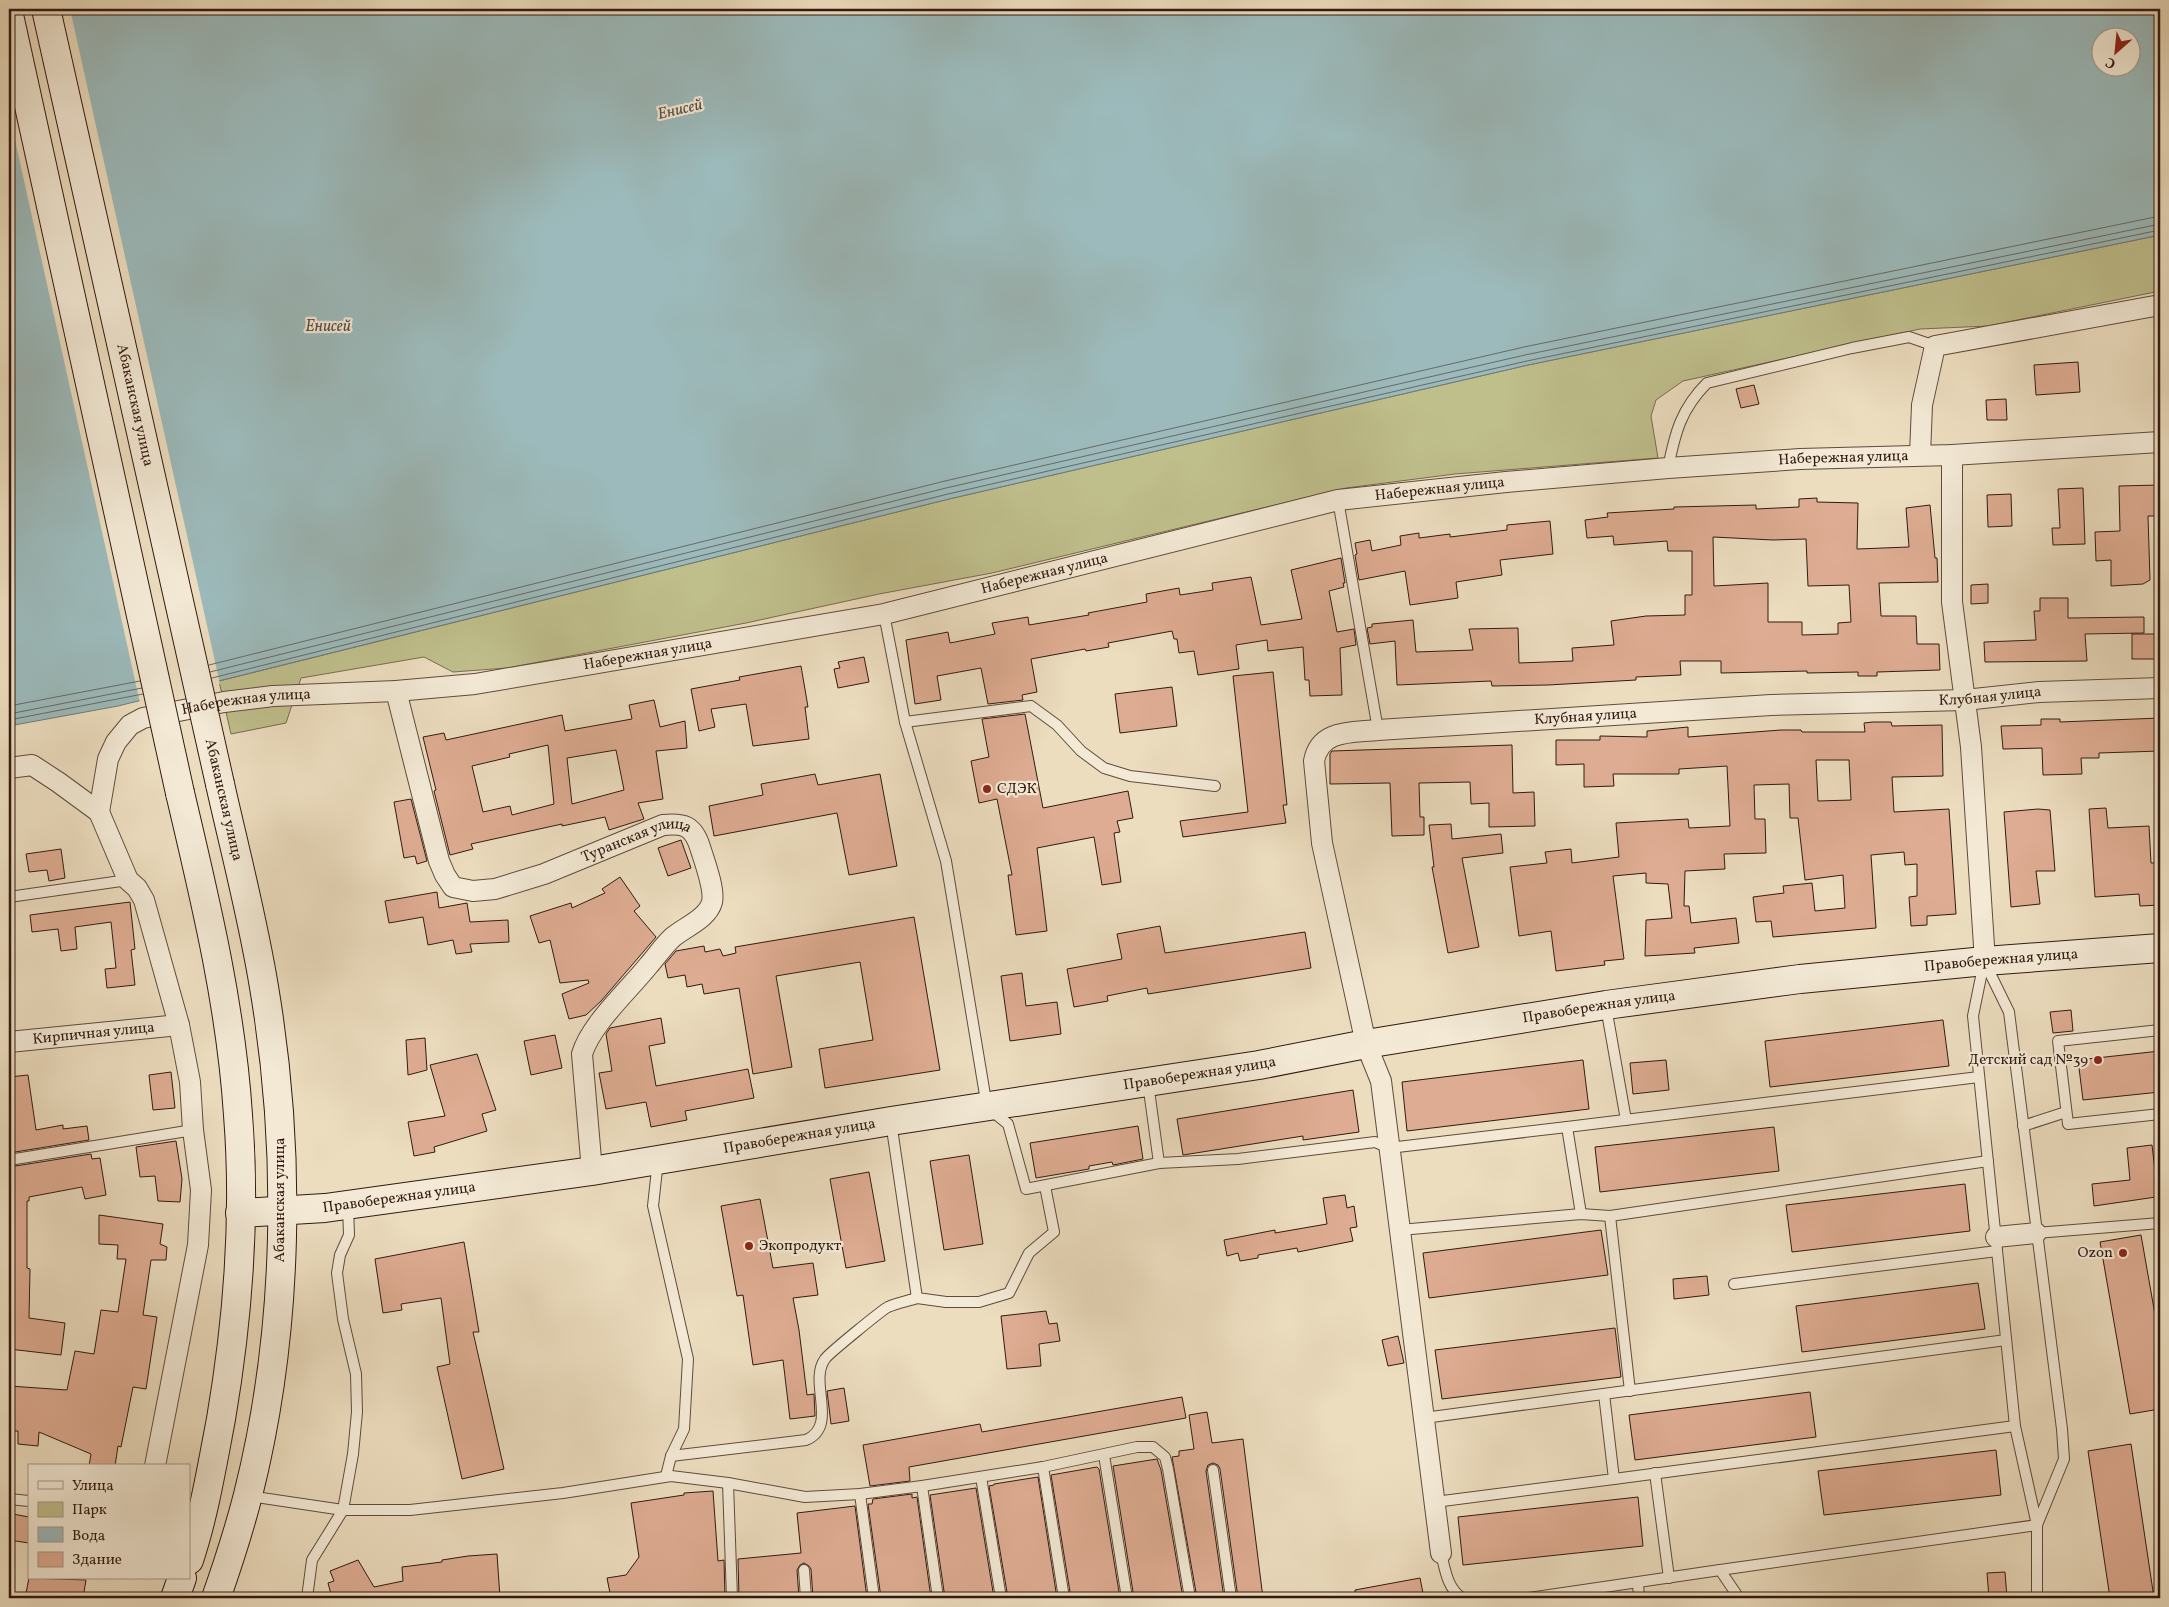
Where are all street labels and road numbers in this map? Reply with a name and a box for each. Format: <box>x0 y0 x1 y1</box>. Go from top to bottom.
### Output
street label: Абаканская улица <box>111 342 159 468</box>
street label: Набережная улица <box>1778 446 1909 471</box>
street label: Набережная улица <box>1374 472 1506 506</box>
street label: Набережная улица <box>979 548 1110 600</box>
street label: Набережная улица <box>582 633 714 676</box>
street label: Клубная улица <box>1938 681 2042 711</box>
street label: Набережная улица <box>180 684 311 721</box>
street label: Клубная улица <box>1533 703 1638 731</box>
street label: Абаканская улица <box>199 737 247 863</box>
street label: Туранская улица <box>578 814 696 868</box>
street label: Правобережная улица <box>1923 944 2079 977</box>
street label: Правобережная улица <box>1521 985 1677 1029</box>
street label: Кирпичная улица <box>31 1017 156 1050</box>
street label: Правобережная улица <box>1122 1051 1278 1096</box>
street label: Правобережная улица <box>722 1113 877 1159</box>
street label: Абаканская улица <box>270 1138 291 1262</box>
street label: Правобережная улица <box>321 1177 477 1219</box>

